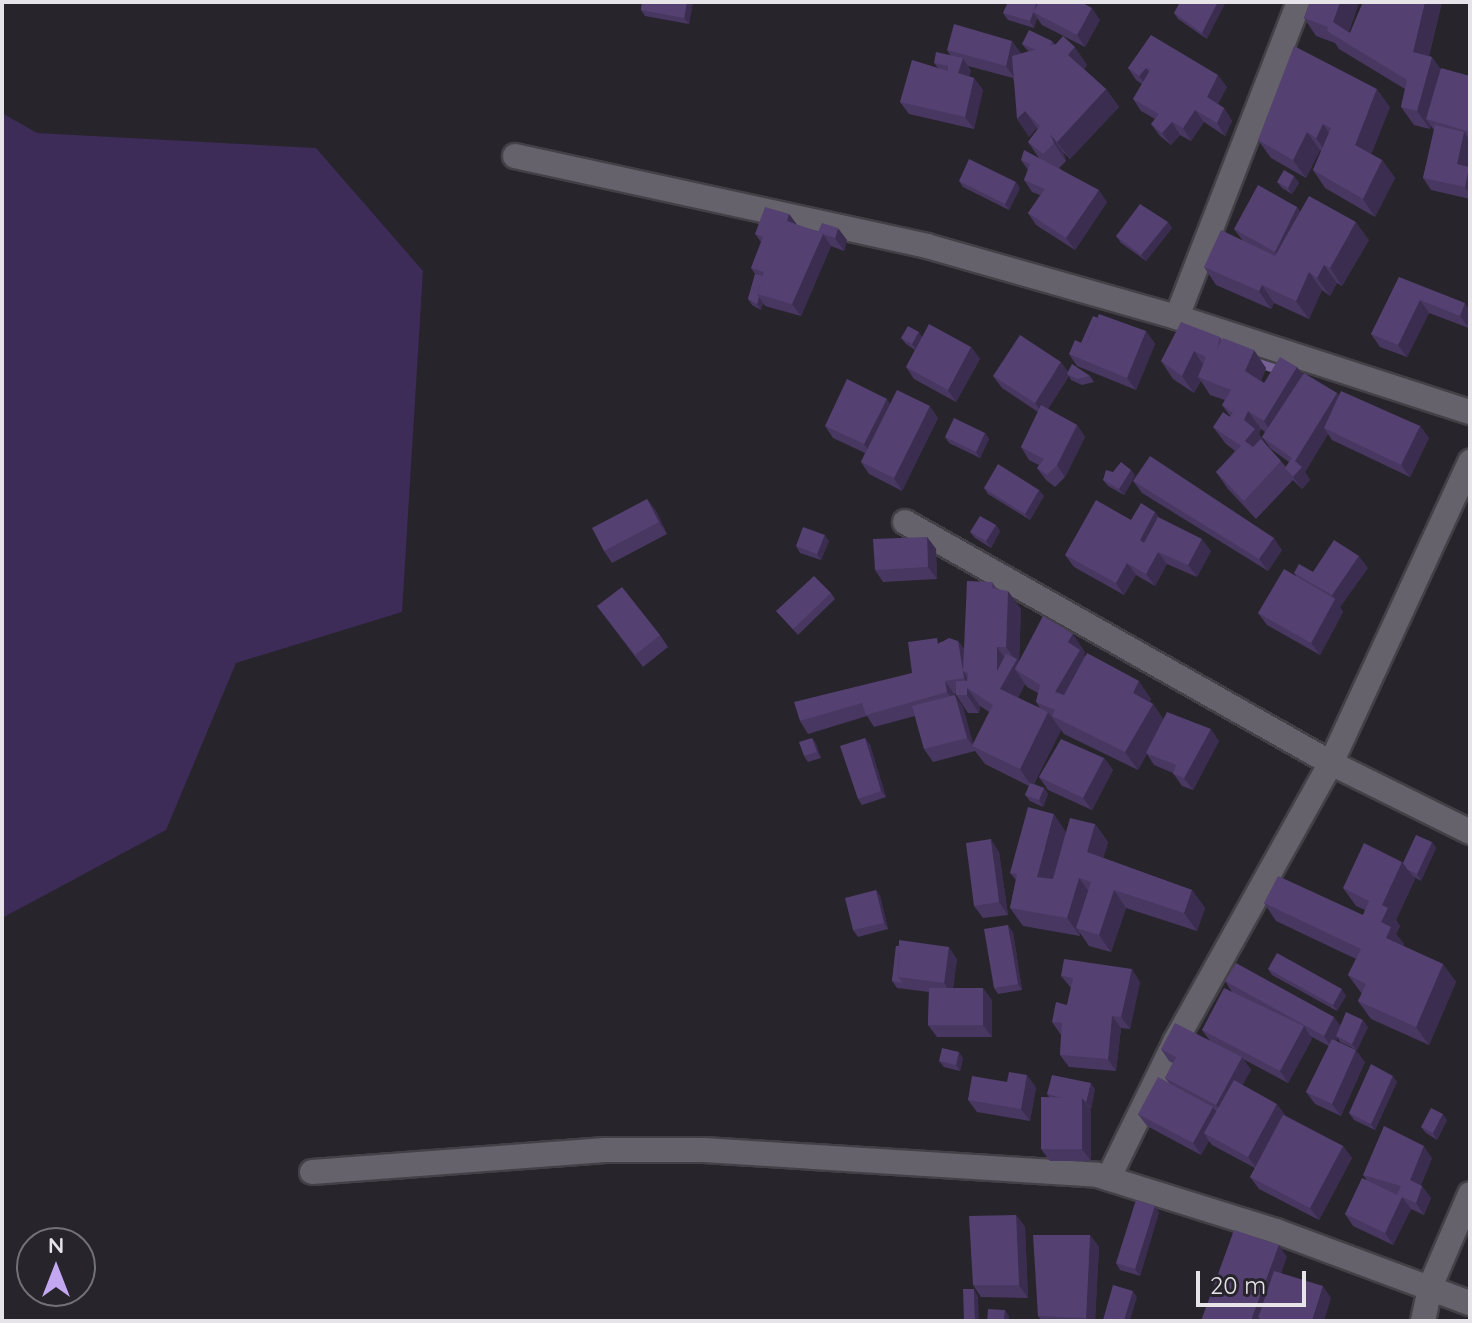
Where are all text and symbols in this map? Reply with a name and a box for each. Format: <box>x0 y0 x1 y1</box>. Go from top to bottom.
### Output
north arrow <box>16 1227 96 1307</box>
text: N <box>48 1231 64 1259</box>
scale bar <box>1200 1255 1310 1305</box>
text: 20 m <box>1210 1270 1266 1300</box>

